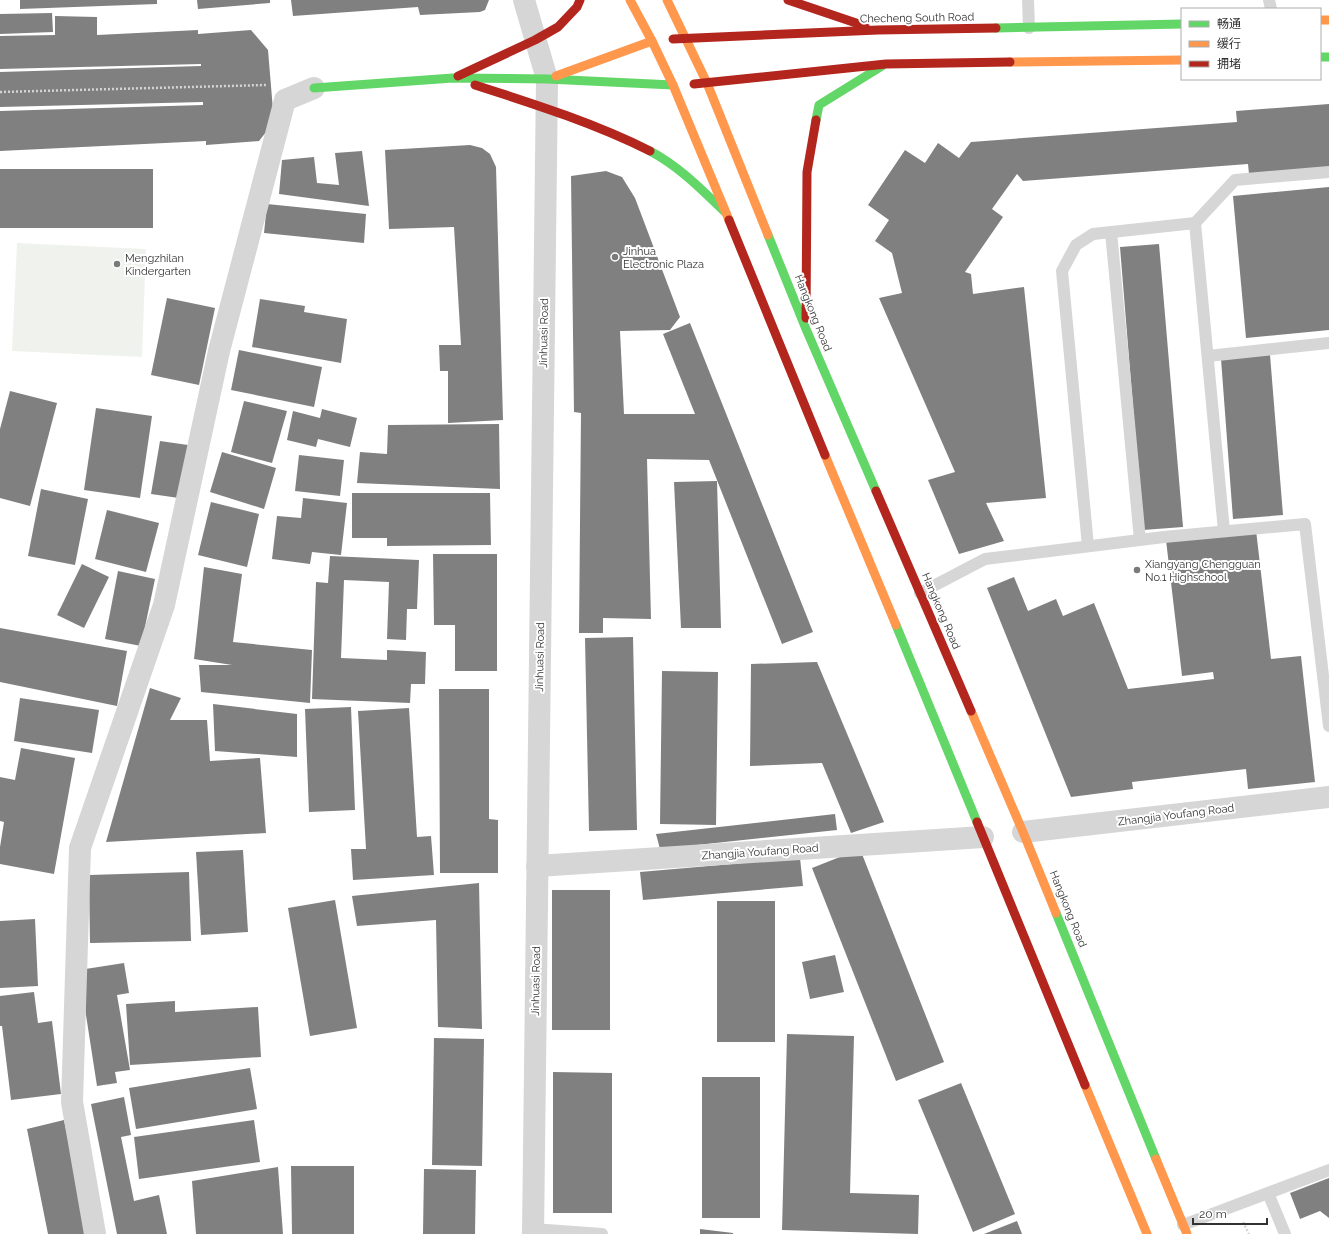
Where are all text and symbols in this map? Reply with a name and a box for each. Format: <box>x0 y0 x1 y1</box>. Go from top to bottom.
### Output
legend <box>1181 8 1321 80</box>
street label: Checheng South Road <box>860 11 974 25</box>
text: 畅通 <box>1217 17 1241 31</box>
text: 缓行 <box>1217 37 1241 51</box>
text: 拥堵 <box>1217 57 1241 71</box>
place label: Jinhua Electronic Plaza <box>623 245 704 271</box>
place label: Mengzhilan Kindergarten <box>125 252 191 278</box>
marker: Jinhua Electronic Plaza <box>610 252 620 262</box>
marker: Mengzhilan Kindergarten <box>112 259 122 269</box>
street label: Hangkong Road <box>792 273 834 353</box>
street label: Jinhuasi Road <box>537 298 551 368</box>
place label: Xiangyang Chengguan No.1 Highschool <box>1145 558 1261 584</box>
marker: Xiangyang Chengguan No.1 Highschool <box>1132 565 1142 575</box>
street label: Hangkong Road <box>919 571 963 651</box>
street label: Jinhuasi Road <box>533 622 547 692</box>
street label: Zhangjia Youfang Road <box>1117 801 1235 829</box>
street label: Zhangjia Youfang Road <box>701 841 819 863</box>
street label: Hangkong Road <box>1047 869 1089 949</box>
street label: Jinhuasi Road <box>529 946 543 1016</box>
scale bar <box>1193 1200 1267 1226</box>
text: 20 m <box>1199 1207 1227 1221</box>

